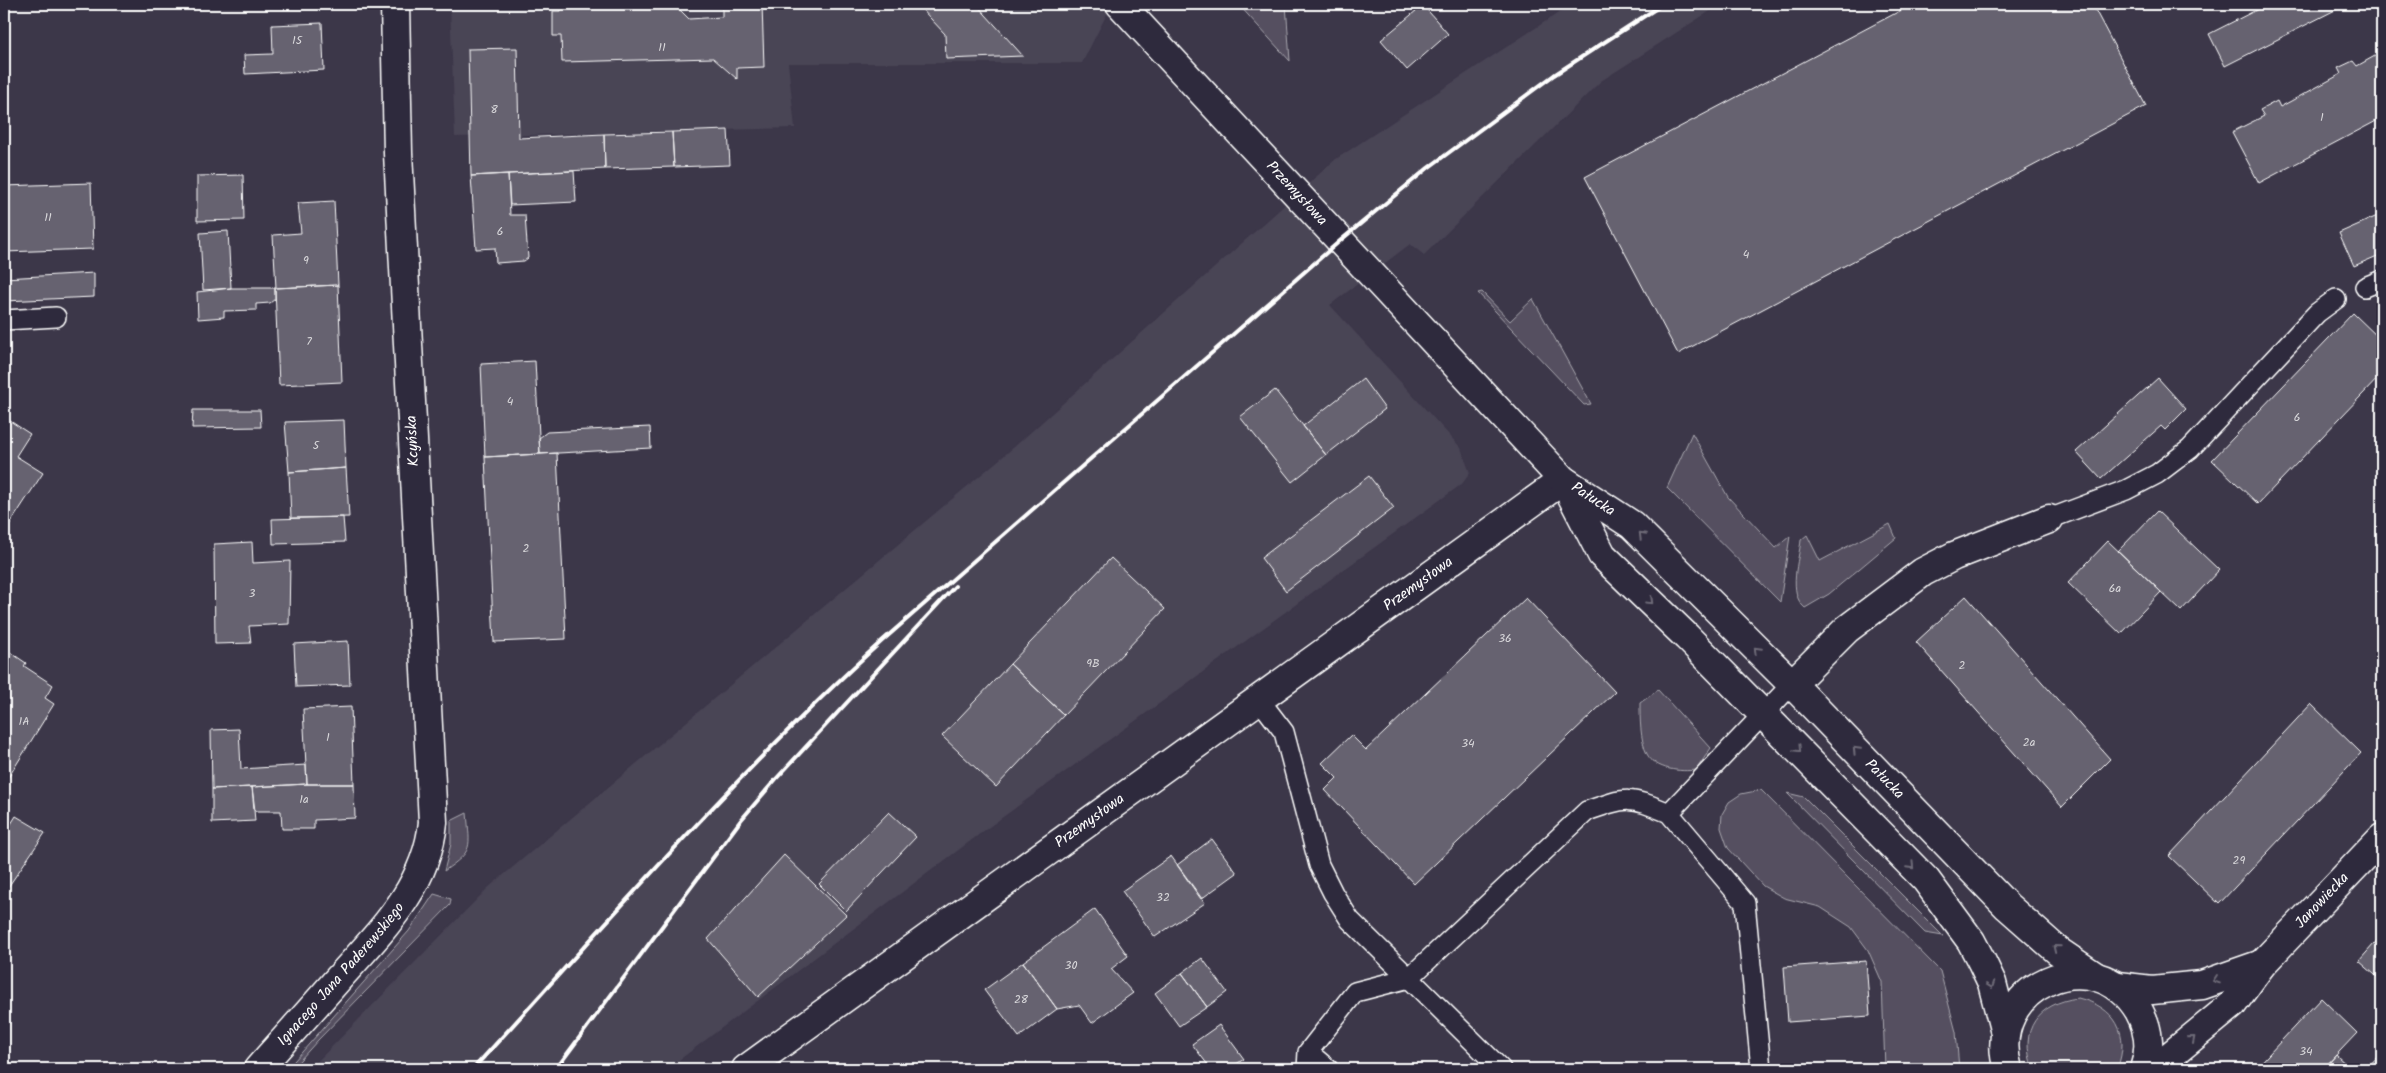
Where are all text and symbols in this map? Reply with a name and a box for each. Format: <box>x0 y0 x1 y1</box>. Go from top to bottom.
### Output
house number: 15 <box>292 31 304 50</box>
house number: 11 <box>658 38 666 57</box>
house number: 8 <box>490 100 498 119</box>
house number: 1 <box>2320 108 2324 127</box>
street label: Przemysłowa <box>1260 156 1333 232</box>
house number: 11 <box>44 208 52 227</box>
house number: 6 <box>497 222 503 241</box>
house number: 4 <box>1743 245 1750 264</box>
house number: 9 <box>303 251 309 270</box>
house number: 7 <box>306 332 312 351</box>
house number: 4 <box>507 392 514 411</box>
house number: 6 <box>2294 408 2300 427</box>
street label: Kcyńska <box>400 415 426 467</box>
house number: 5 <box>313 436 321 455</box>
street label: Pałucka <box>1566 476 1620 523</box>
one-way arrow <box>1639 532 1648 541</box>
house number: 2 <box>523 539 530 558</box>
street label: Przemysłowa <box>1378 551 1458 618</box>
house number: 6a <box>2109 579 2122 598</box>
house number: 3 <box>249 584 256 603</box>
one-way arrow <box>1644 595 1653 604</box>
house number: 36 <box>1498 629 1512 648</box>
one-way arrow <box>1754 647 1763 656</box>
house number: 9B <box>1086 654 1100 673</box>
house number: 2 <box>1959 656 1966 675</box>
house number: 1A <box>18 712 30 731</box>
house number: 1 <box>326 728 330 747</box>
house number: 2a <box>2023 733 2036 752</box>
house number: 34 <box>1461 734 1475 753</box>
one-way arrow <box>1792 743 1801 752</box>
one-way arrow <box>1853 747 1862 756</box>
street label: Pałucka <box>1859 754 1910 805</box>
street label: Przemysłowa <box>1050 788 1130 855</box>
house number: 1a <box>299 790 309 809</box>
house number: 29 <box>2233 851 2246 870</box>
one-way arrow <box>1905 860 1914 869</box>
street label: Janowiecka <box>2289 867 2355 934</box>
house number: 32 <box>1156 888 1170 907</box>
street label: Ignacego Jana Paderewskiego <box>272 897 411 1052</box>
one-way arrow <box>2052 945 2061 954</box>
house number: 30 <box>1065 956 1077 975</box>
one-way arrow <box>2213 974 2221 984</box>
one-way arrow <box>1986 980 1996 988</box>
house number: 28 <box>1014 990 1029 1009</box>
one-way arrow <box>2186 1037 2195 1045</box>
house number: 34 <box>2299 1042 2313 1061</box>

